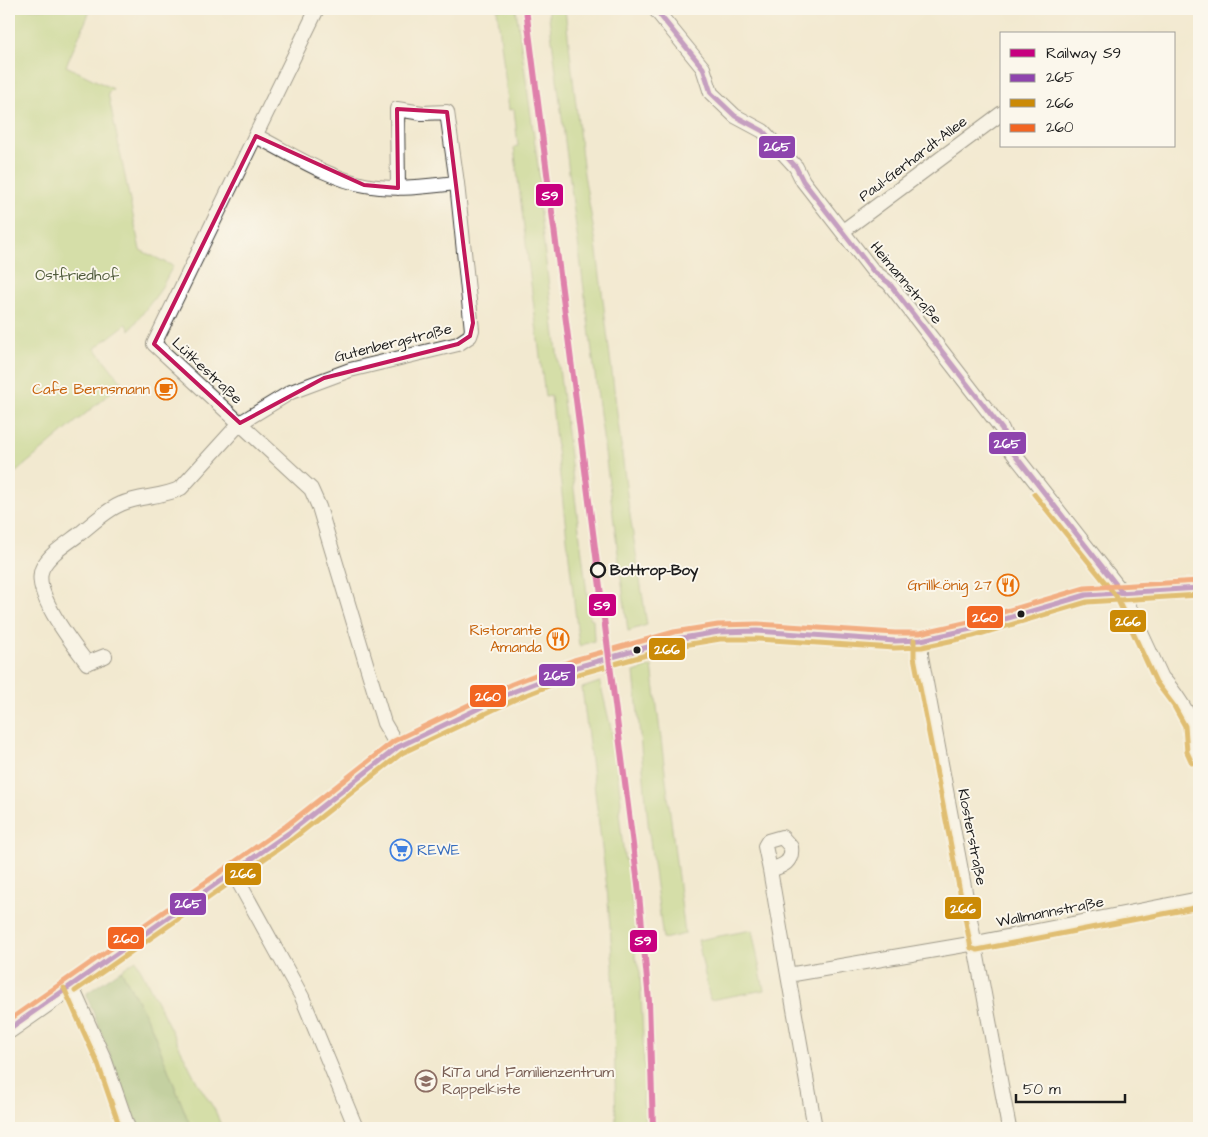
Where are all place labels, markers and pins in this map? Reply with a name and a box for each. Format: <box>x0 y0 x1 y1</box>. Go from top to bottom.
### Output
cafe icon: Cafe Bernsmann <box>154 377 178 401</box>
place label: Cafe Bernsmann <box>32 379 150 400</box>
place label: Bottrop-Boy <box>610 560 699 582</box>
marker: Bottrop-Boy <box>590 562 606 578</box>
restaurant icon: Grillkönig 27 <box>996 573 1020 597</box>
place label: Grillkönig 27 <box>907 575 992 597</box>
unlabelled marker <box>1016 609 1026 619</box>
place label: Ristorante Amanda <box>469 620 542 658</box>
restaurant icon: Ristorante Amanda <box>546 627 570 651</box>
unlabelled marker <box>632 645 642 655</box>
supermarket icon: REWE <box>389 838 413 862</box>
place label: REWE <box>417 840 460 861</box>
place label: KiTa und Familienzentrum Rappelkiste <box>442 1062 614 1100</box>
school or university icon: KiTa und Familienzentrum Rappelkiste <box>414 1069 438 1093</box>

